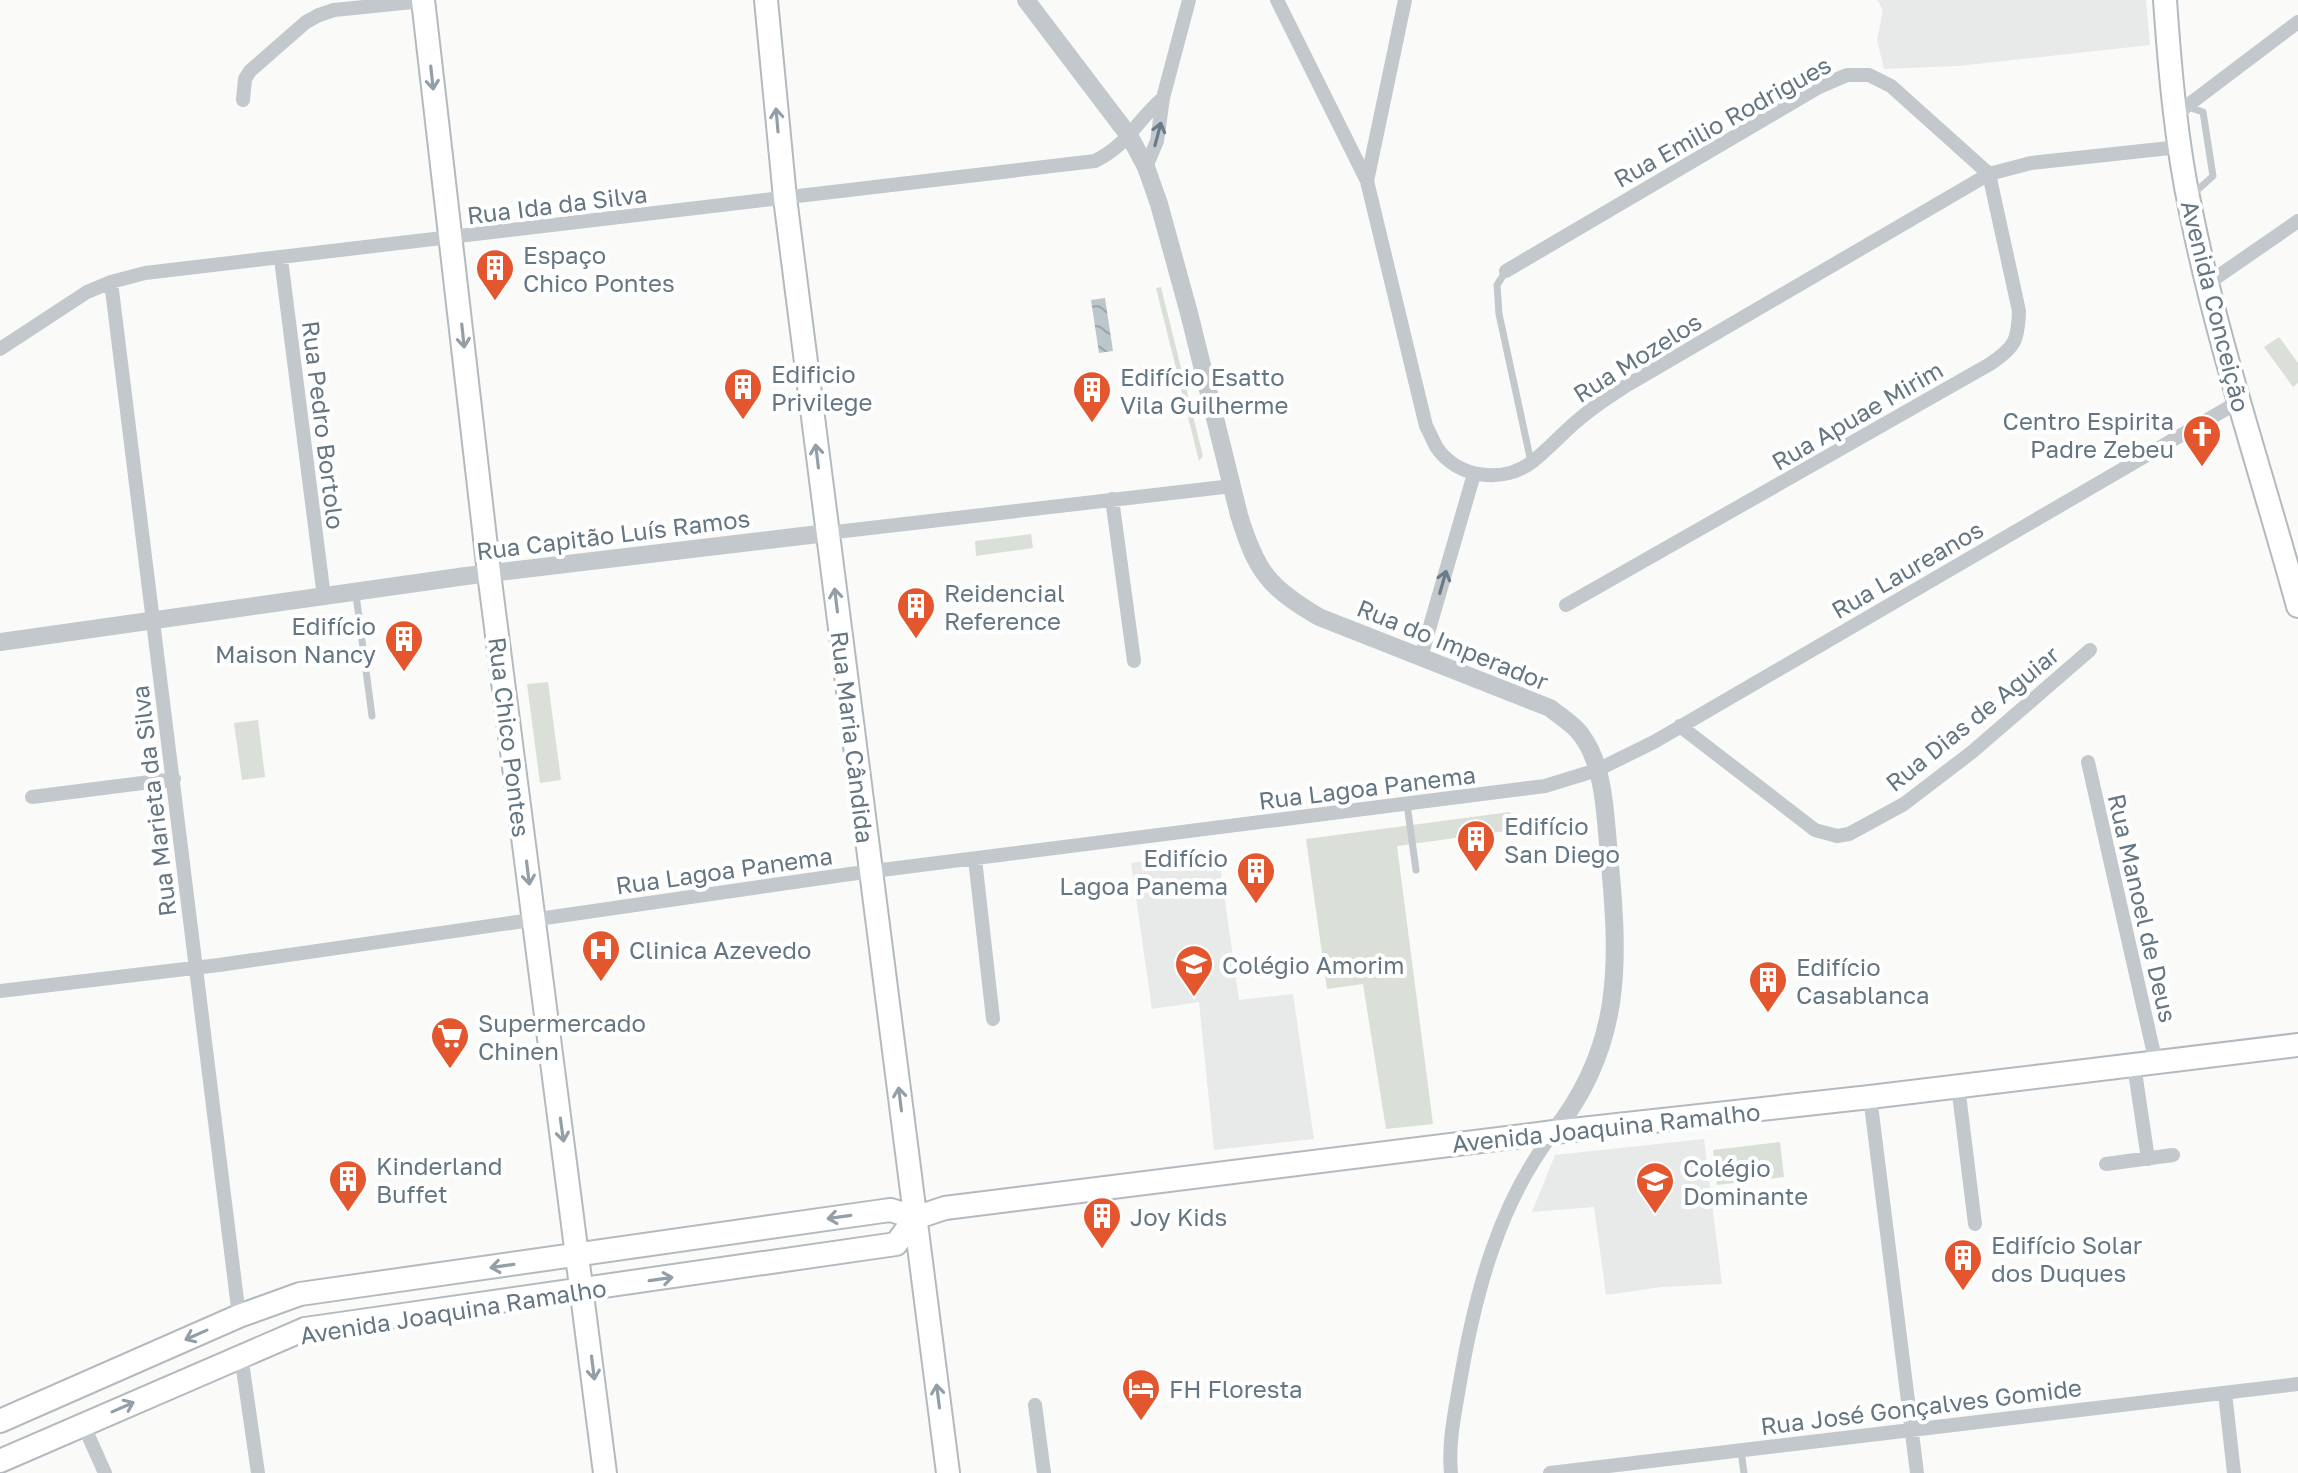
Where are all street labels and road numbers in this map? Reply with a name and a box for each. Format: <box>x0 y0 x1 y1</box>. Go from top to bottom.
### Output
street label: Rua Emilio Rodrigues <box>1608 49 1836 193</box>
street label: Rua Ida da Silva <box>465 179 649 229</box>
street label: Avenida Conceição <box>2176 197 2256 415</box>
street label: Rua Mozelos <box>1568 306 1706 408</box>
street label: Rua Pedro Bortolo <box>297 319 351 531</box>
street label: Rua Apuae Mirim <box>1766 354 1948 476</box>
street label: Rua Capitão Luís Ramos <box>475 503 751 565</box>
street label: Rua Laureanos <box>1826 514 1988 624</box>
street label: Rua do Imperador <box>1353 592 1553 696</box>
street label: Rua Maria Cândida <box>826 629 880 845</box>
street label: Rua Chico Pontes <box>483 635 537 839</box>
street label: Rua Dias de Aguiar <box>1879 639 2065 797</box>
street label: Rua Marieta da Silva <box>124 684 182 918</box>
street label: Rua Lagoa Panema <box>1257 759 1477 815</box>
street label: Rua Manoel de Deus <box>2103 791 2183 1025</box>
street label: Rua Lagoa Panema <box>614 840 834 900</box>
street label: Avenida Joaquina Ramalho <box>1451 1096 1761 1158</box>
street label: Avenida Joaquina Ramalho <box>298 1272 608 1350</box>
street label: Rua José Gonçalves Gomide <box>1759 1372 2083 1440</box>

